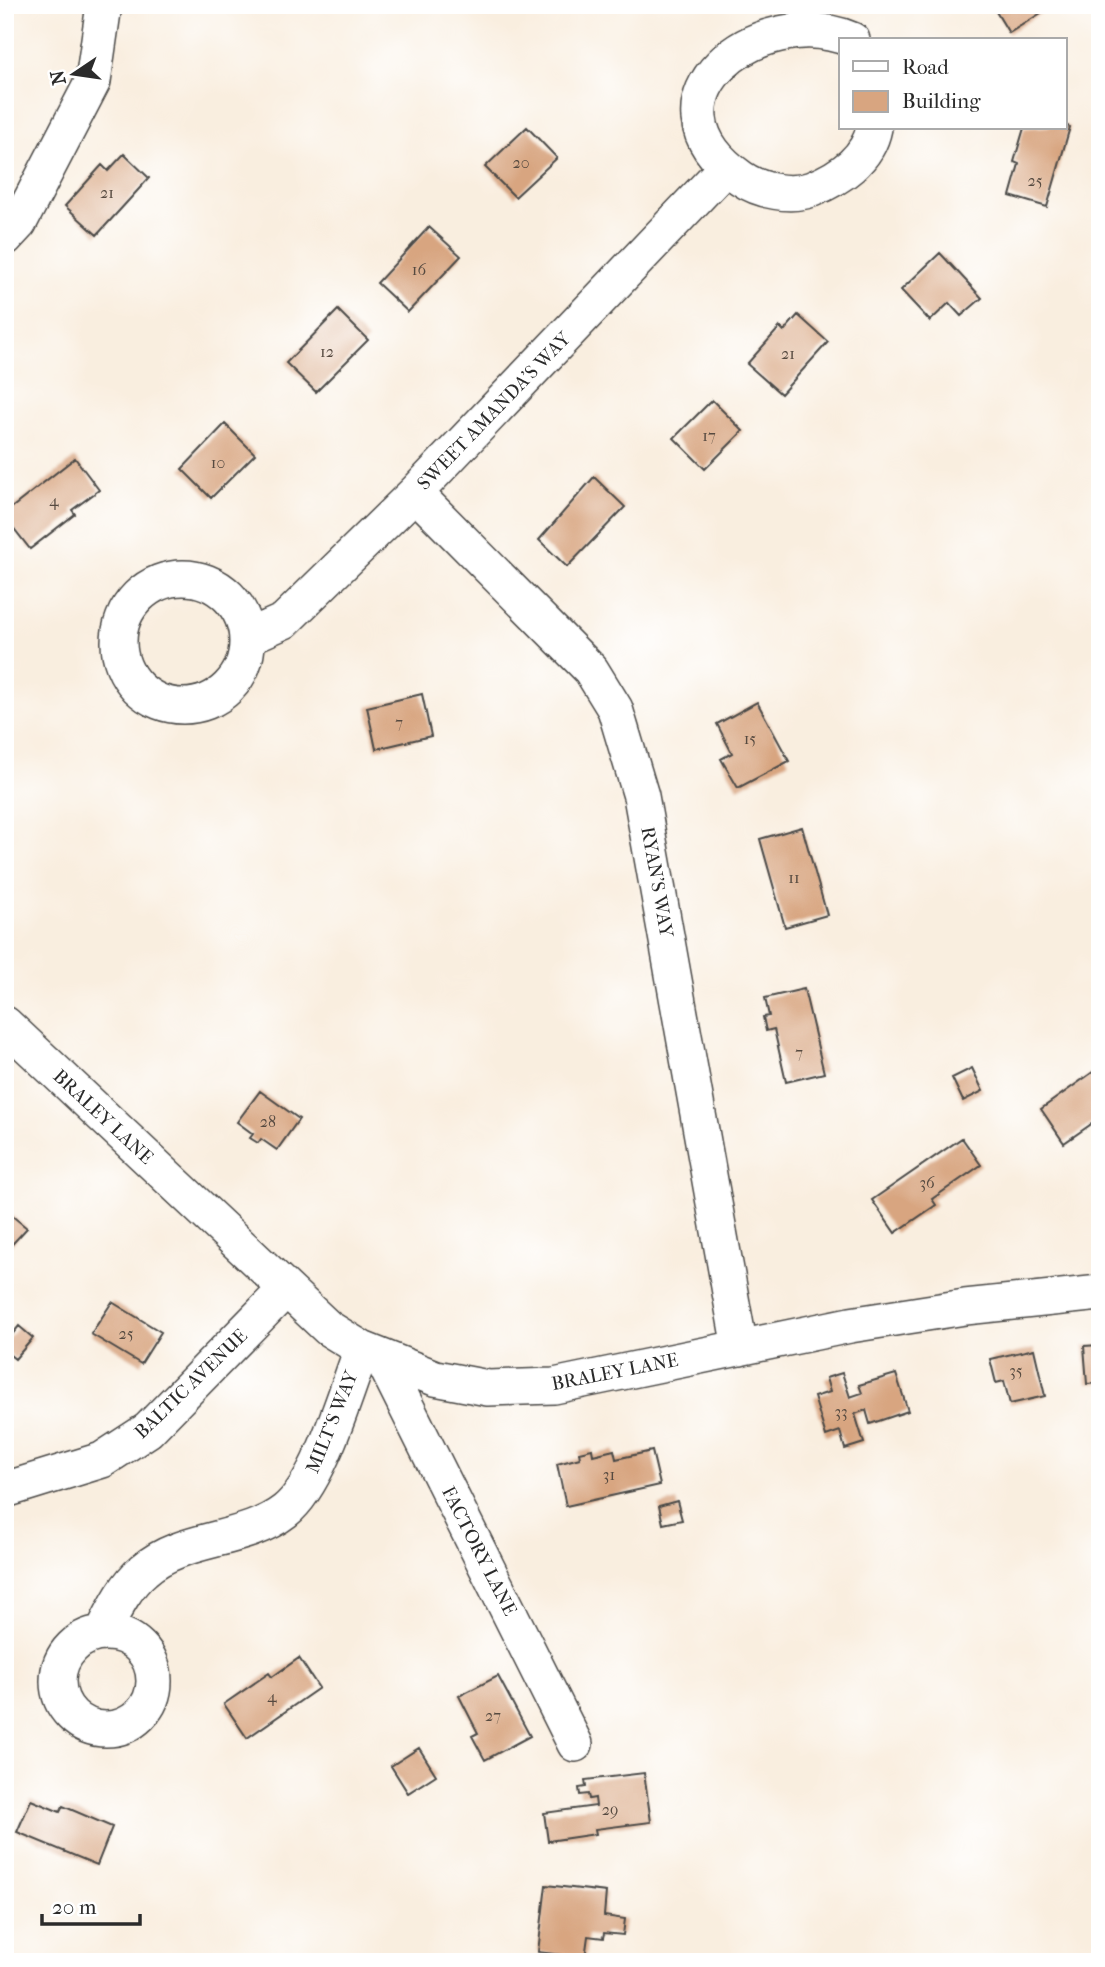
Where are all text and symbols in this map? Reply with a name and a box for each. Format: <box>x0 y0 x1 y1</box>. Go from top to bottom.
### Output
north arrow <box>38 38 108 108</box>
legend <box>839 38 1066 130</box>
text: Road <box>902 55 949 79</box>
text: N <box>46 68 71 87</box>
text: Building <box>902 89 981 113</box>
house number: 20 <box>512 153 530 172</box>
house number: 25 <box>1027 171 1043 190</box>
house number: 21 <box>100 183 114 202</box>
house number: 16 <box>412 260 426 279</box>
street label: SWEET AMANDA'S WAY <box>413 327 576 494</box>
house number: 12 <box>320 342 334 361</box>
house number: 21 <box>781 344 795 363</box>
house number: 17 <box>702 426 716 445</box>
house number: 10 <box>211 453 225 472</box>
house number: 4 <box>49 491 59 510</box>
house number: 7 <box>395 713 403 732</box>
house number: 15 <box>744 729 756 748</box>
street label: RYAN'S WAY <box>636 825 678 940</box>
house number: 11 <box>788 868 800 887</box>
house number: 7 <box>795 1043 803 1062</box>
street label: BRALEY LANE <box>49 1065 158 1169</box>
house number: 28 <box>260 1112 276 1131</box>
house number: 36 <box>919 1173 935 1192</box>
house number: 25 <box>118 1324 134 1343</box>
street label: BALTIC AVENUE <box>130 1324 252 1443</box>
street label: BRALEY LANE <box>550 1349 681 1395</box>
house number: 35 <box>1009 1361 1023 1380</box>
street label: MILT'S WAY <box>301 1367 363 1476</box>
house number: 33 <box>834 1402 848 1421</box>
house number: 31 <box>603 1465 615 1484</box>
street label: FACTORY LANE <box>437 1483 521 1620</box>
house number: 4 <box>267 1687 277 1706</box>
house number: 27 <box>485 1706 501 1725</box>
house number: 29 <box>602 1800 618 1819</box>
scale bar <box>42 1883 140 1927</box>
text: 20 m <box>52 1895 97 1919</box>

